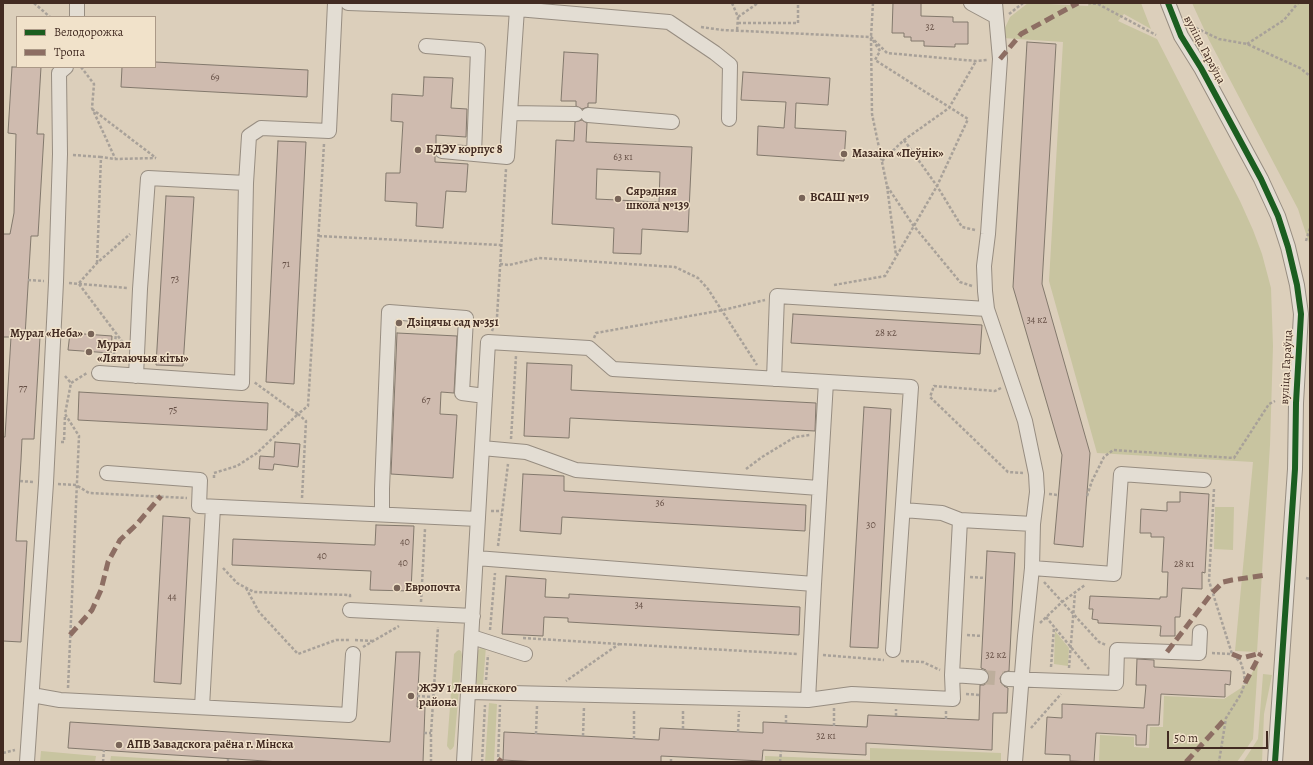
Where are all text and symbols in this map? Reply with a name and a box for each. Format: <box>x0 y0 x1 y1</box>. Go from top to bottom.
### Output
street label: вуліца Гараўца <box>1180 13 1228 87</box>
legend <box>16 16 156 68</box>
house number: 32 <box>926 22 934 34</box>
text: Велодорожка <box>54 24 123 40</box>
text: Тропа <box>54 44 85 60</box>
house number: 69 <box>210 72 220 84</box>
place label: БДЭУ корпус 8 <box>426 143 503 157</box>
marker: БДЭУ корпус 8 <box>413 145 423 155</box>
place label: Мазаіка «Пеўнік» <box>852 147 944 161</box>
marker: Мазаіка «Пеўнік» <box>839 149 849 159</box>
house number: 63 к1 <box>613 152 633 164</box>
place label: Сярэдняя школа №139 <box>626 185 689 213</box>
place label: ВСАШ №19 <box>810 191 869 205</box>
marker: ВСАШ №19 <box>797 193 807 203</box>
marker: Сярэдняя школа №139 <box>613 194 623 204</box>
house number: 71 <box>282 259 290 271</box>
house number: 73 <box>171 274 179 286</box>
house number: 34 к2 <box>1027 315 1047 327</box>
place label: Дзіцячы сад №351 <box>407 316 499 330</box>
marker: Дзіцячы сад №351 <box>394 318 404 328</box>
place label: Мурал «Неба» <box>10 327 83 341</box>
house number: 28 к2 <box>875 328 897 340</box>
marker: Мурал «Неба» <box>86 329 96 339</box>
street label: вуліца Гараўца <box>1278 329 1296 405</box>
place label: Мурал «Лятаючыя кіты» <box>97 338 189 366</box>
marker: Мурал «Лятаючыя кіты» <box>84 347 94 357</box>
house number: 77 <box>19 383 27 395</box>
house number: 67 <box>422 395 430 407</box>
house number: 75 <box>169 405 177 417</box>
house number: 36 <box>656 498 664 510</box>
house number: 30 <box>866 520 876 532</box>
house number: 40 <box>400 537 410 549</box>
house number: 40 <box>317 551 327 563</box>
house number: 40 <box>398 558 408 570</box>
house number: 28 к1 <box>1174 559 1194 571</box>
place label: Европочта <box>405 581 461 595</box>
marker: Европочта <box>392 583 402 593</box>
house number: 44 <box>167 592 177 604</box>
house number: 34 <box>635 600 643 612</box>
house number: 32 к2 <box>986 650 1006 662</box>
place label: ЖЭУ 1 Ленинского района <box>419 682 517 710</box>
marker: ЖЭУ 1 Ленинского района <box>406 691 416 701</box>
scale bar <box>1169 723 1270 749</box>
text: 50 m <box>1174 730 1198 746</box>
house number: 32 к1 <box>816 731 836 743</box>
place label: АПВ Завадскога раёна г. Мінска <box>127 738 293 752</box>
marker: АПВ Завадскога раёна г. Мінска <box>114 740 124 750</box>

